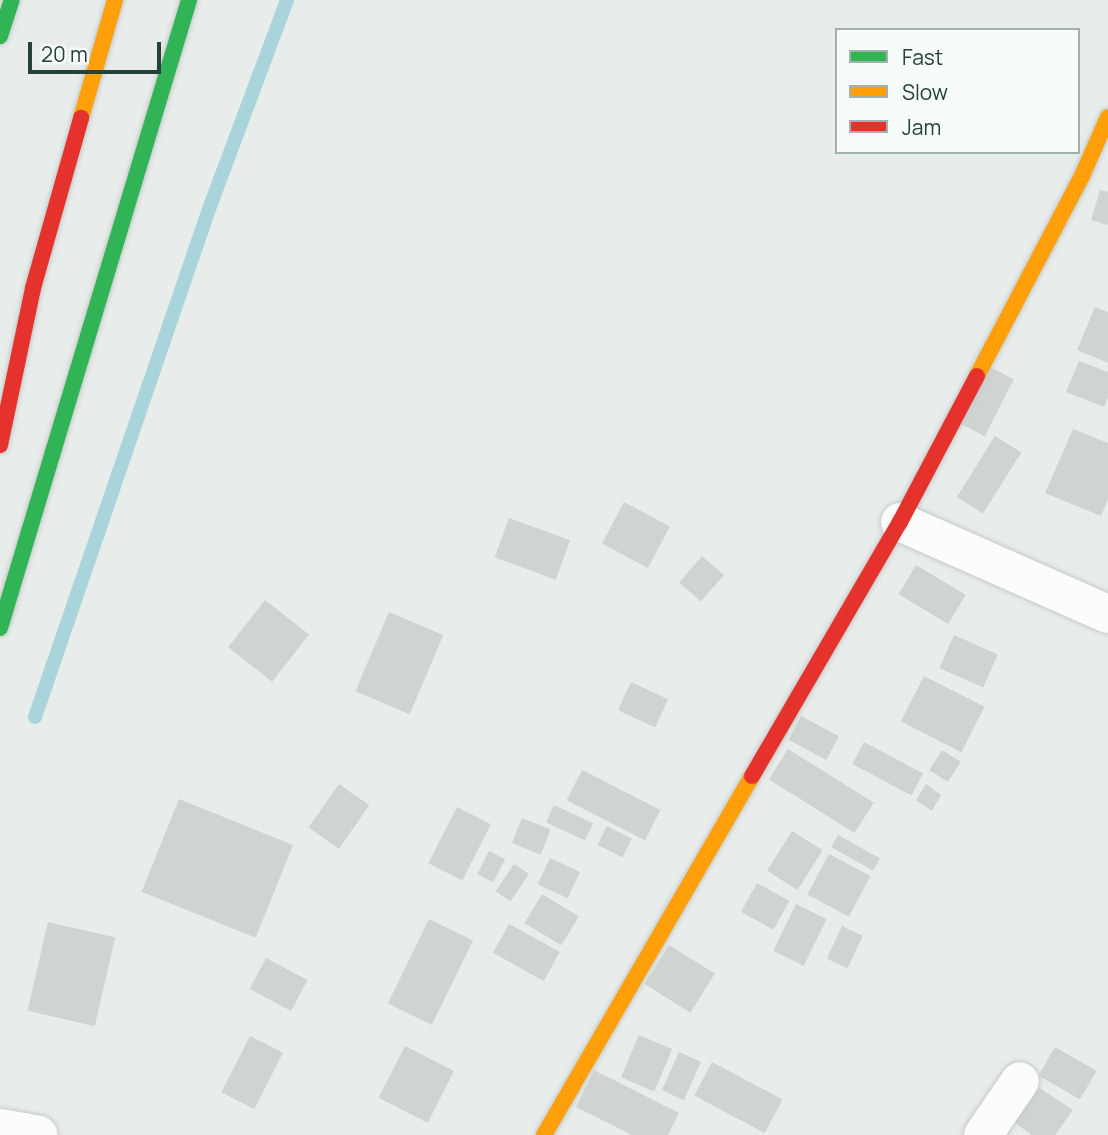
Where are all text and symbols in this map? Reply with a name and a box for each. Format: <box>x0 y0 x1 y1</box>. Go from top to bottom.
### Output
scale bar <box>32 28 164 72</box>
legend <box>835 28 1080 154</box>
text: 20 m <box>41 40 88 68</box>
text: Fast <box>902 43 943 71</box>
text: Slow <box>902 78 948 106</box>
text: Jam <box>902 113 941 141</box>

